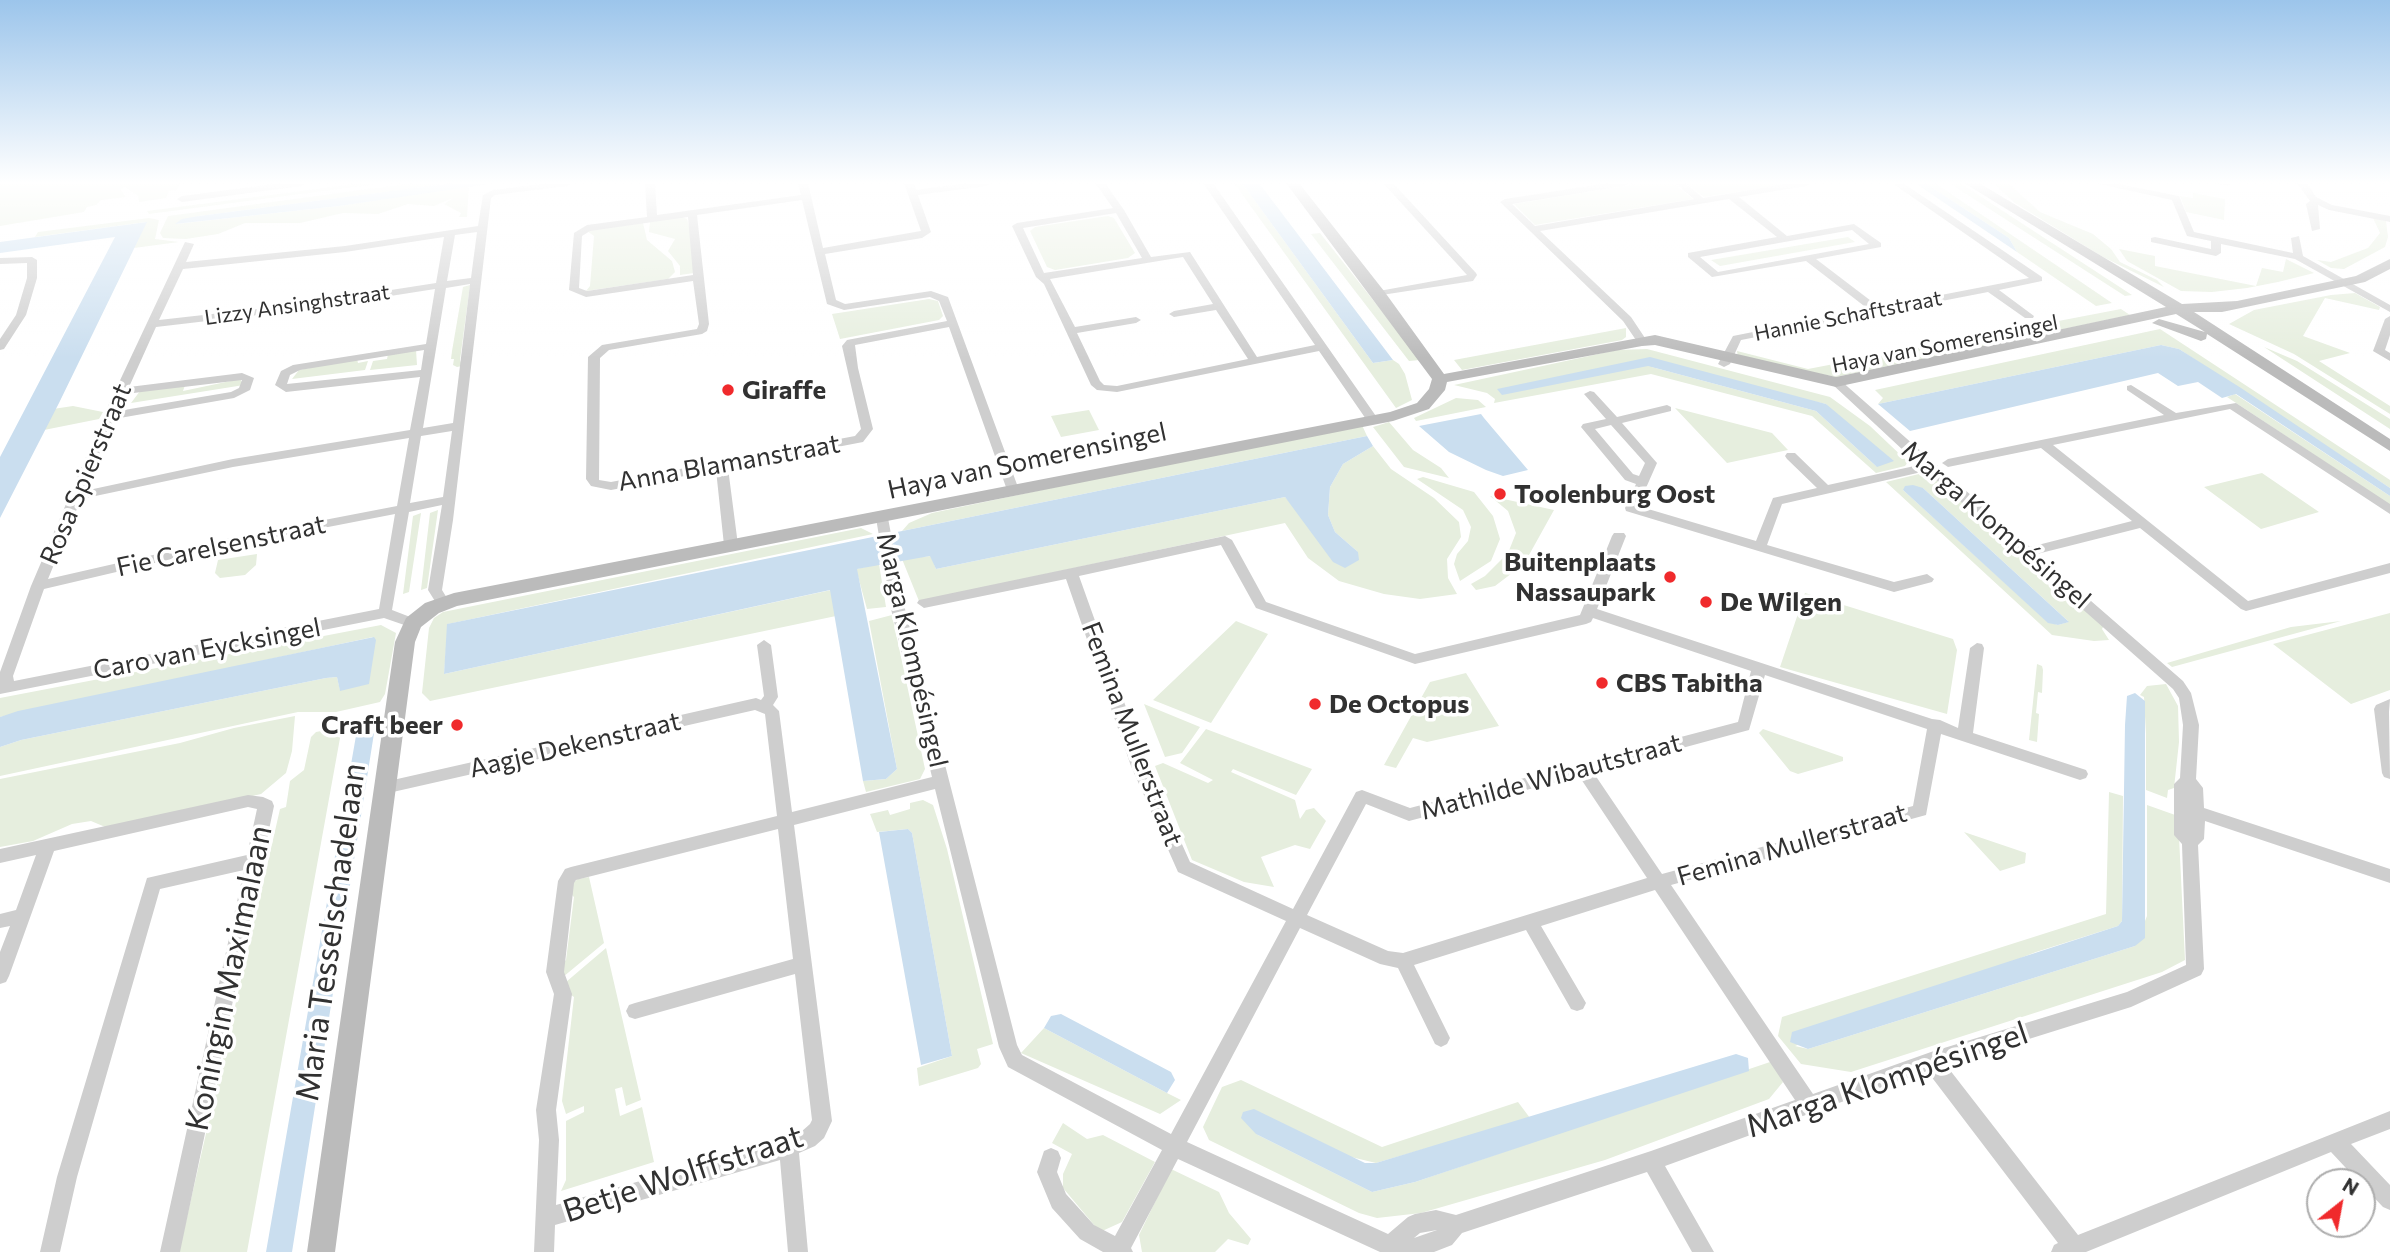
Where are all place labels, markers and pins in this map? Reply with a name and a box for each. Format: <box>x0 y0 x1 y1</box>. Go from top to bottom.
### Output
place label: Giraffe <box>742 374 826 406</box>
marker: Giraffe <box>720 382 736 398</box>
place label: Toolenburg Oost <box>1514 478 1715 510</box>
marker: Toolenburg Oost <box>1492 486 1508 502</box>
place label: Buitenplaats Nassaupark <box>1504 546 1656 608</box>
marker: Buitenplaats Nassaupark <box>1662 569 1678 585</box>
place label: De Wilgen <box>1720 586 1842 618</box>
marker: De Wilgen <box>1698 594 1714 610</box>
place label: CBS Tabitha <box>1616 667 1763 699</box>
marker: CBS Tabitha <box>1594 675 1610 691</box>
place label: De Octopus <box>1329 688 1469 720</box>
marker: De Octopus <box>1307 696 1323 712</box>
place label: Craft beer <box>321 709 443 741</box>
marker: Craft beer <box>449 717 465 733</box>

